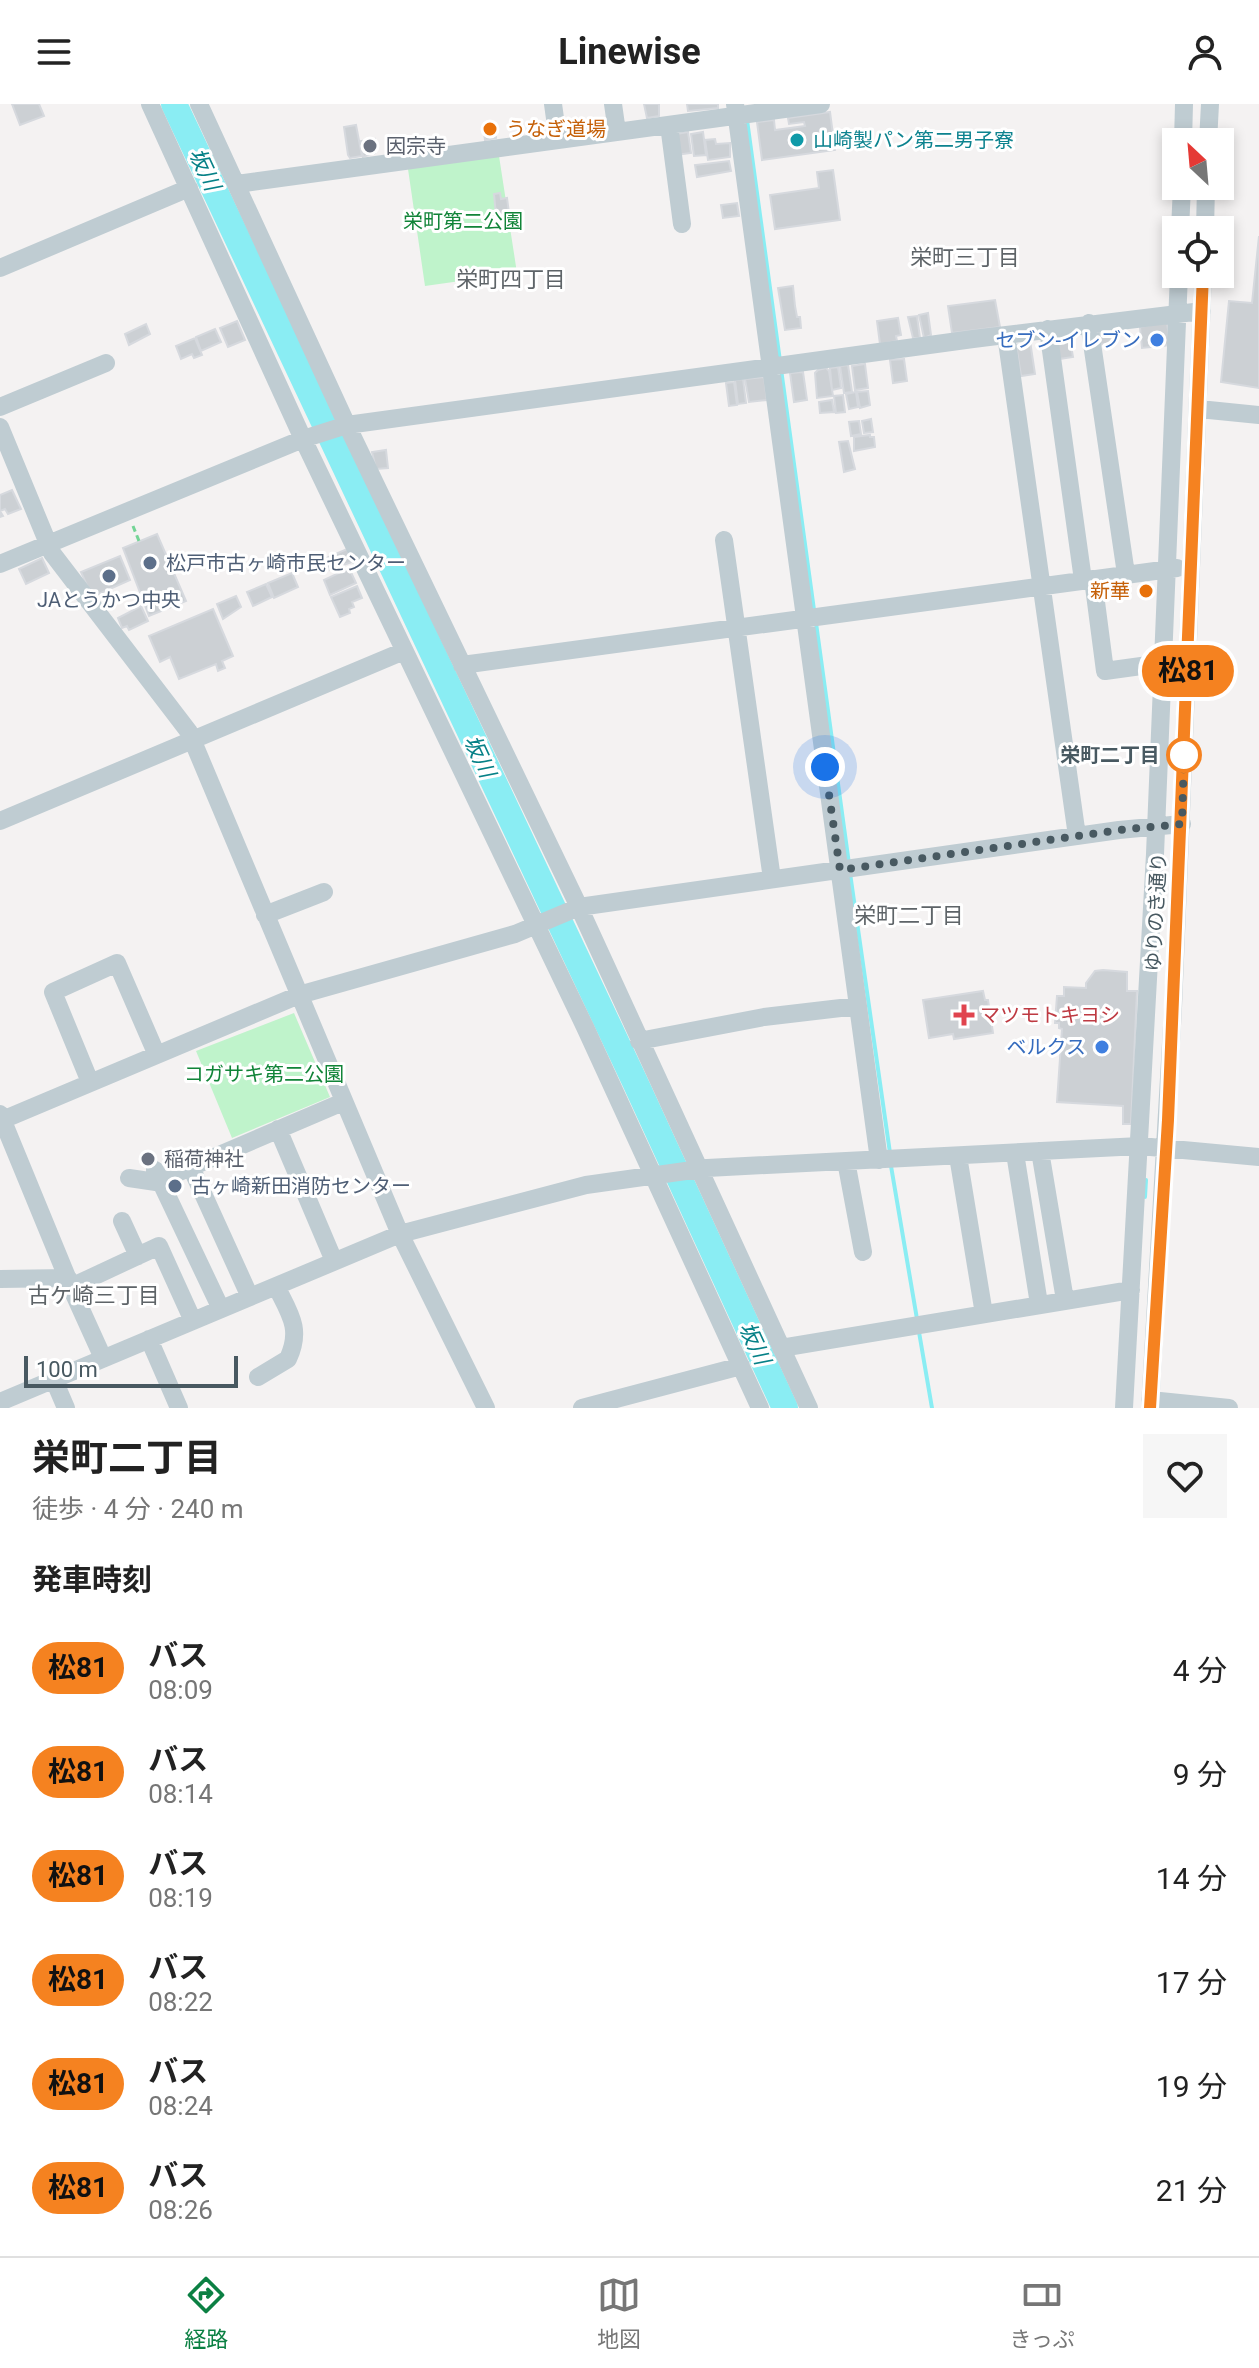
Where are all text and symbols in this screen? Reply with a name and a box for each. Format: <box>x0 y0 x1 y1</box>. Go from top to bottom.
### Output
icon: menu <box>32 30 76 74</box>
icon: person <box>1183 30 1227 74</box>
text: Linewise <box>558 31 701 73</box>
place label: うなぎ道場 <box>506 117 606 141</box>
marker: うなぎ道場 <box>481 120 499 138</box>
place label: 山崎製パン第二男子寮 <box>813 128 1014 152</box>
north arrow <box>1162 128 1234 200</box>
map controls <box>1162 128 1234 288</box>
marker: 山崎製パン第二男子寮 <box>788 131 806 149</box>
place label: 因宗寺 <box>386 134 446 158</box>
marker: 因宗寺 <box>361 137 379 155</box>
water label: 坂川 <box>184 144 226 196</box>
park label: 栄町第二公園 <box>403 209 523 233</box>
button: locate <box>1162 216 1234 288</box>
district label: 栄町三丁目 <box>910 245 1020 270</box>
district label: 栄町四丁目 <box>456 267 566 292</box>
place label: セブン-イレブン <box>995 328 1141 352</box>
marker: セブン-イレブン <box>1148 331 1166 349</box>
place label: 松戸市古ヶ崎市民センター <box>166 551 406 575</box>
marker: 松戸市古ヶ崎市民センター <box>141 554 159 572</box>
marker: JAとうかつ中央 <box>100 567 118 585</box>
place label: 新華 <box>1090 579 1130 603</box>
marker: 新華 <box>1137 582 1155 600</box>
place label: JAとうかつ中央 <box>37 588 181 612</box>
line badge: 松81 <box>1142 645 1234 697</box>
text: 松81 <box>1158 654 1218 687</box>
water label: 坂川 <box>459 731 501 783</box>
marker: 栄町二丁目 <box>1167 738 1201 772</box>
place label: 栄町二丁目 <box>1060 743 1160 767</box>
your location <box>805 747 845 787</box>
street label: ゆりのき通り <box>1141 852 1171 972</box>
district label: 栄町二丁目 <box>854 903 964 928</box>
place label: マツモトキヨシ <box>980 1003 1120 1027</box>
marker: マツモトキヨシ <box>955 1006 973 1024</box>
place label: ベルクス <box>1007 1035 1086 1059</box>
marker: ベルクス <box>1093 1038 1111 1056</box>
park label: コガサキ第二公園 <box>184 1062 344 1086</box>
place label: 稲荷神社 <box>164 1147 244 1171</box>
marker: 稲荷神社 <box>139 1150 157 1168</box>
place label: 古ヶ崎新田消防センター <box>191 1174 411 1198</box>
marker: 古ヶ崎新田消防センター <box>166 1177 184 1195</box>
district label: 古ケ崎三丁目 <box>28 1283 160 1308</box>
water label: 坂川 <box>734 1318 776 1370</box>
scale bar <box>24 1352 238 1388</box>
text: 100 m <box>36 1357 98 1382</box>
button: heart <box>1143 1434 1227 1518</box>
text: 栄町二丁目 <box>32 1436 222 1480</box>
text: 徒歩 · 4 分 · 240 m <box>32 1494 244 1524</box>
text: 発車時刻 <box>32 1562 152 1597</box>
text: バス <box>148 1638 208 1673</box>
text: 松81 <box>48 1651 108 1684</box>
text: 4 分 <box>1173 1653 1227 1688</box>
text: 08:09 <box>148 1675 213 1705</box>
text: バス <box>148 1742 208 1777</box>
text: 松81 <box>48 1755 108 1788</box>
text: 9 分 <box>1173 1757 1227 1792</box>
text: 08:14 <box>148 1779 213 1809</box>
text: バス <box>148 1846 208 1881</box>
text: 松81 <box>48 1859 108 1892</box>
text: 14 分 <box>1156 1861 1227 1896</box>
text: 08:19 <box>148 1883 213 1913</box>
text: バス <box>148 1950 208 1985</box>
text: 松81 <box>48 1963 108 1996</box>
text: 17 分 <box>1156 1965 1227 2000</box>
text: 08:22 <box>148 1987 213 2017</box>
text: バス <box>148 2054 208 2089</box>
text: 松81 <box>48 2067 108 2100</box>
text: 19 分 <box>1156 2069 1227 2104</box>
text: 08:24 <box>148 2091 213 2121</box>
text: バス <box>148 2158 208 2193</box>
text: 松81 <box>48 2171 108 2204</box>
text: 21 分 <box>1156 2173 1227 2208</box>
text: 08:26 <box>148 2195 213 2225</box>
tab: 経路 <box>184 2273 228 2353</box>
tab: 地図 <box>597 2273 641 2353</box>
tab: きっぷ <box>1010 2273 1075 2353</box>

